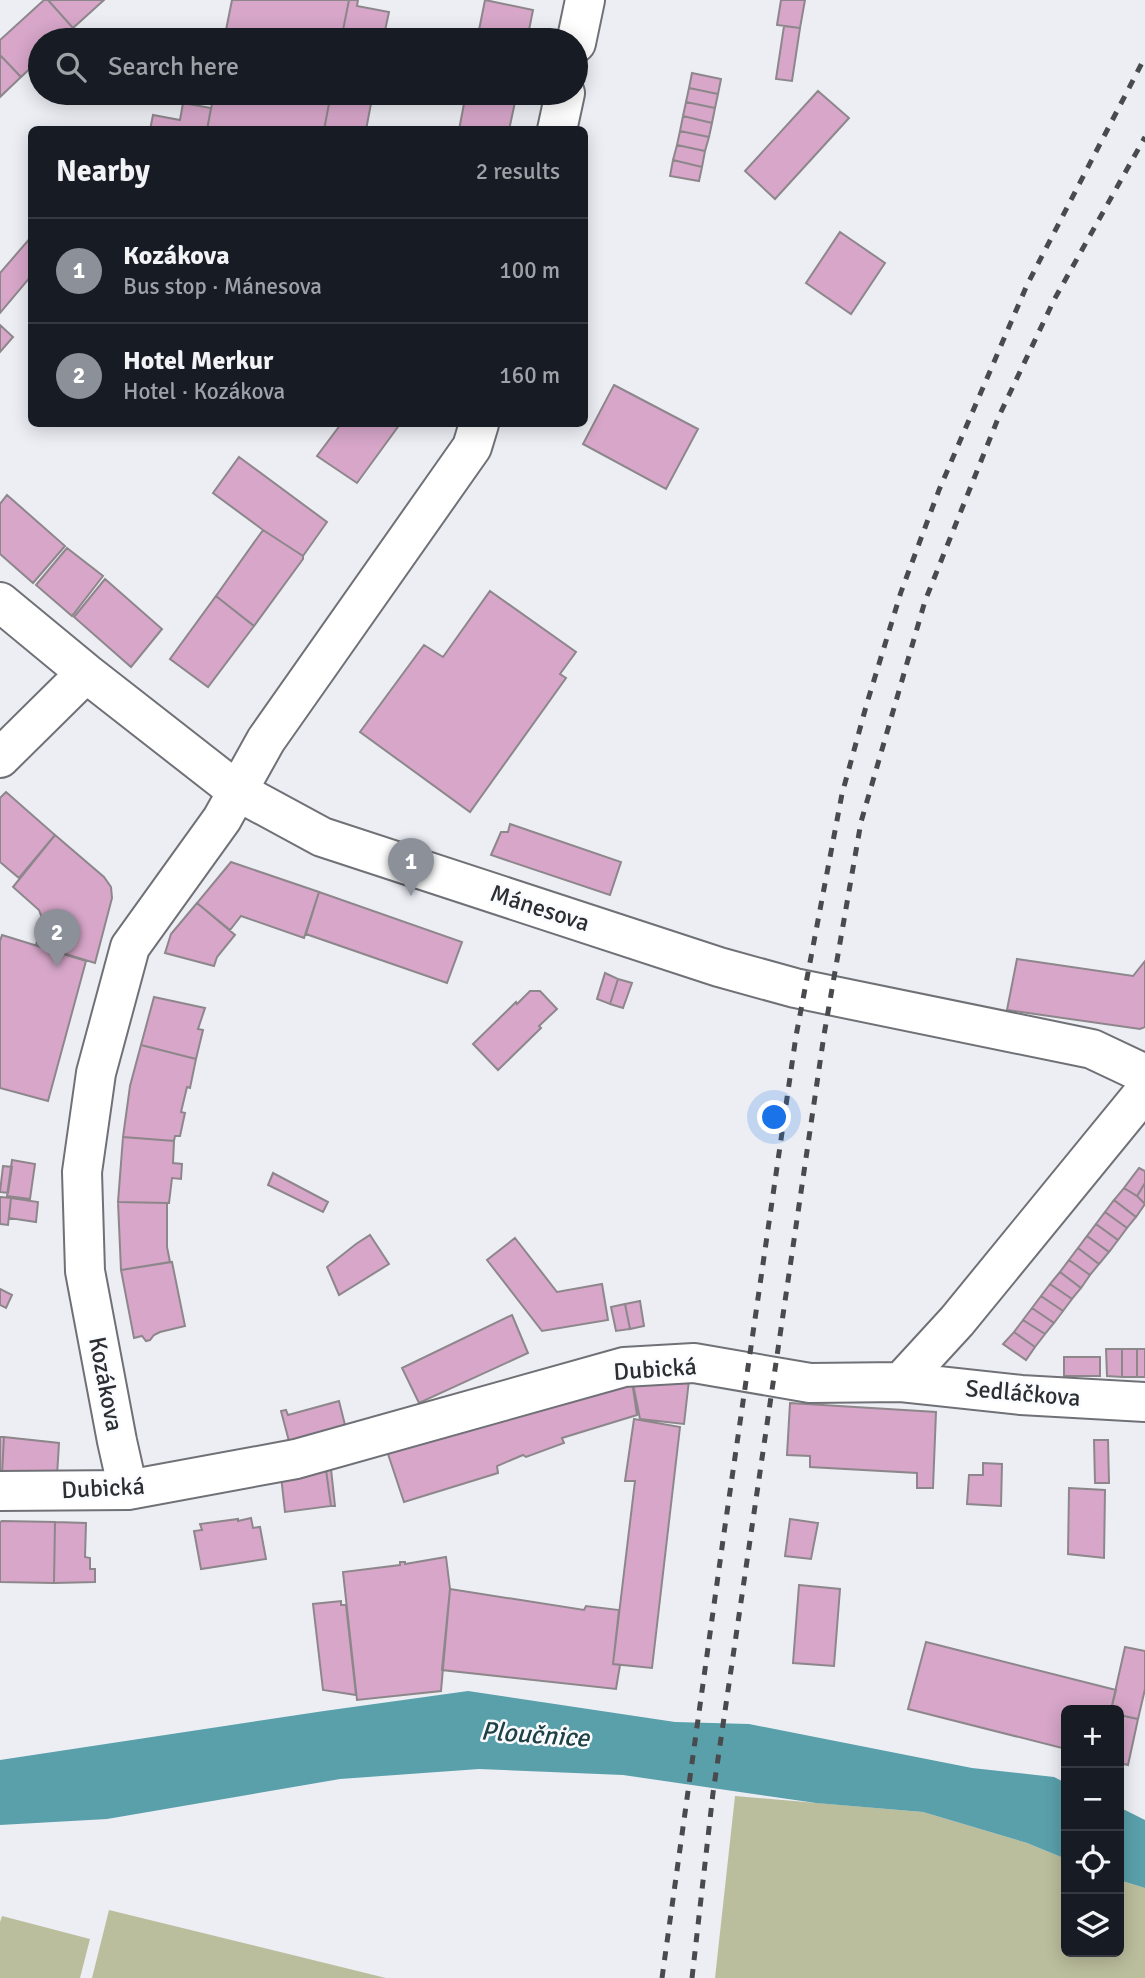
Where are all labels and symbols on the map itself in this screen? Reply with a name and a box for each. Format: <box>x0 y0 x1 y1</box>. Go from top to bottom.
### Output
pin: 1 <box>388 838 434 896</box>
street label: Mánesova <box>487 878 593 938</box>
pin: 2 <box>34 909 80 967</box>
your location <box>757 1100 791 1134</box>
street label: Kozákova <box>82 1334 130 1434</box>
street label: Dubická <box>612 1351 698 1387</box>
street label: Sedláčkova <box>964 1373 1082 1413</box>
street label: Dubická <box>61 1471 145 1505</box>
water label: Ploučnice <box>480 1715 592 1755</box>

